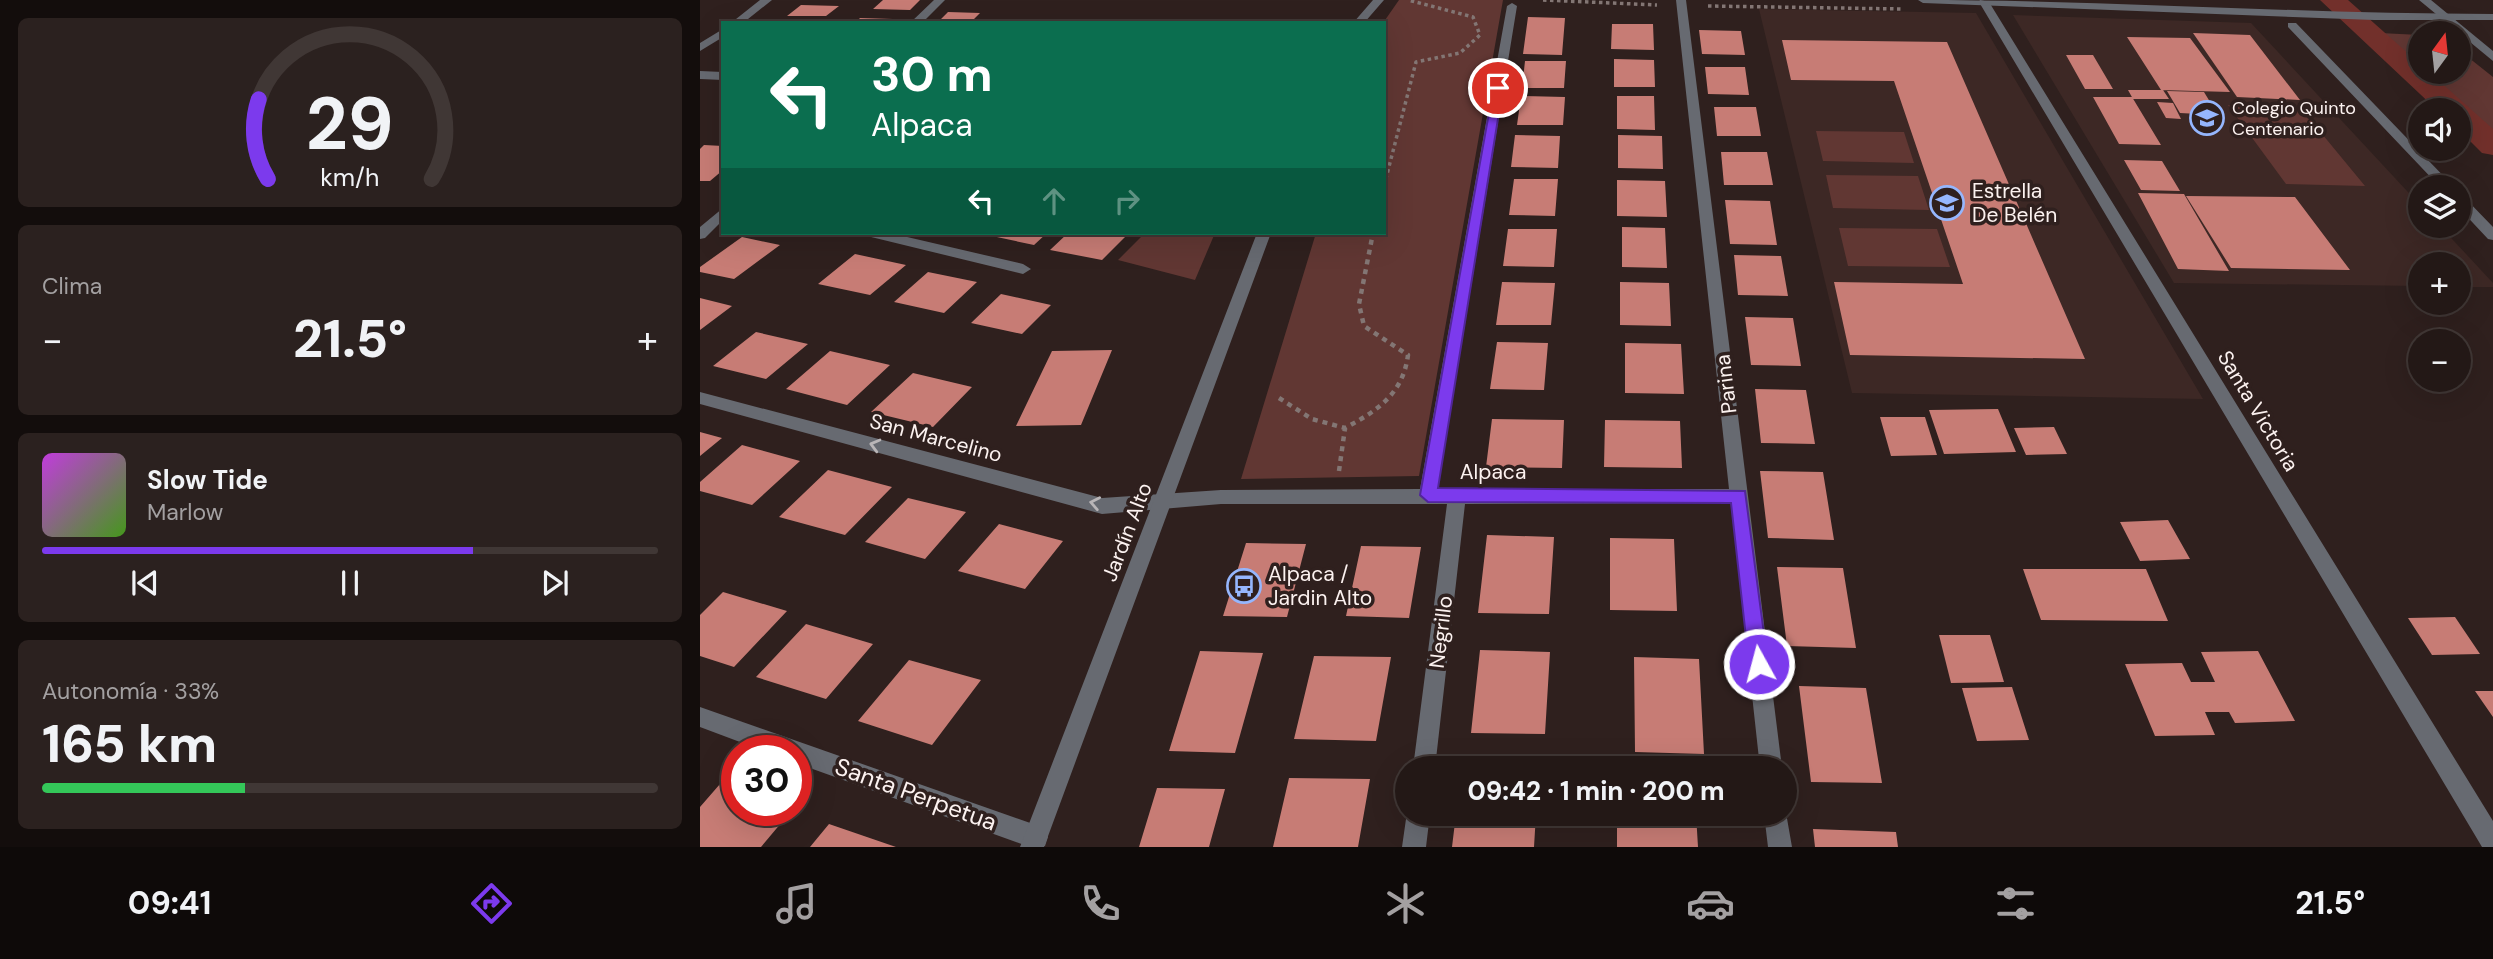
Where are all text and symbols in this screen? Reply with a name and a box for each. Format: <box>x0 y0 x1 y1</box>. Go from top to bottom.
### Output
north arrow <box>2408 21 2471 84</box>
map controls <box>2408 21 2471 392</box>
text: 30 m <box>871 42 993 106</box>
icon: left <box>756 49 847 140</box>
pin <box>1468 58 1528 118</box>
icon: arrive <box>1479 69 1517 107</box>
text: 29 <box>306 77 394 172</box>
place label: Colegio Quinto Centenario <box>2232 96 2356 141</box>
button: sound <box>2408 98 2471 161</box>
school or university icon: Colegio Quinto Centenario <box>2188 99 2226 137</box>
text: Alpaca <box>871 104 973 146</box>
text: km/h <box>320 160 380 193</box>
button: layers <box>2408 175 2471 238</box>
place label: Estrella De Belén <box>1972 177 2057 229</box>
icon: left <box>962 182 1000 220</box>
icon: ahead <box>1035 182 1073 220</box>
icon: right <box>1108 182 1146 220</box>
school or university icon: Estrella De Belén <box>1928 184 1966 222</box>
button: + <box>2408 252 2471 315</box>
text: Clima <box>42 271 102 301</box>
text: 21.5° <box>293 305 407 373</box>
text: − <box>42 315 63 365</box>
text: + <box>637 315 658 365</box>
button: − <box>2408 329 2471 392</box>
street label: Santa Victoria <box>2211 345 2305 477</box>
street label: Parina <box>1708 353 1744 415</box>
street label: San Marcelino <box>867 407 1005 469</box>
one-way arrow <box>869 439 881 453</box>
street label: Alpaca <box>1460 458 1526 486</box>
text: Slow Tide <box>147 463 268 497</box>
street label: Jardín Alto <box>1095 479 1159 585</box>
one-way arrow <box>1089 496 1101 511</box>
text: Marlow <box>147 497 223 527</box>
place label: Alpaca / Jardin Alto <box>1268 560 1372 612</box>
icon: previous <box>126 564 164 602</box>
icon: pause <box>331 564 369 602</box>
icon: next <box>536 564 574 602</box>
bus stop icon: Alpaca / Jardin Alto <box>1225 567 1263 605</box>
street label: Negrillo <box>1423 594 1459 670</box>
position arrow <box>1722 627 1796 701</box>
text: Autonomía · 33% <box>42 676 219 706</box>
text: 165 km <box>42 710 217 778</box>
speed limit sign: 30 <box>721 735 812 826</box>
street label: Santa Perpetua <box>831 750 1001 838</box>
text: 09:42 · 1 min · 200 m <box>1467 774 1725 808</box>
icon: directions <box>467 879 516 928</box>
icon: music <box>772 879 821 928</box>
icon: phone <box>1076 879 1125 928</box>
icon: climate <box>1381 879 1430 928</box>
icon: car <box>1686 879 1735 928</box>
icon: filters <box>1991 879 2040 928</box>
text: 09:41 <box>128 882 211 924</box>
text: 21.5° <box>2295 882 2365 924</box>

